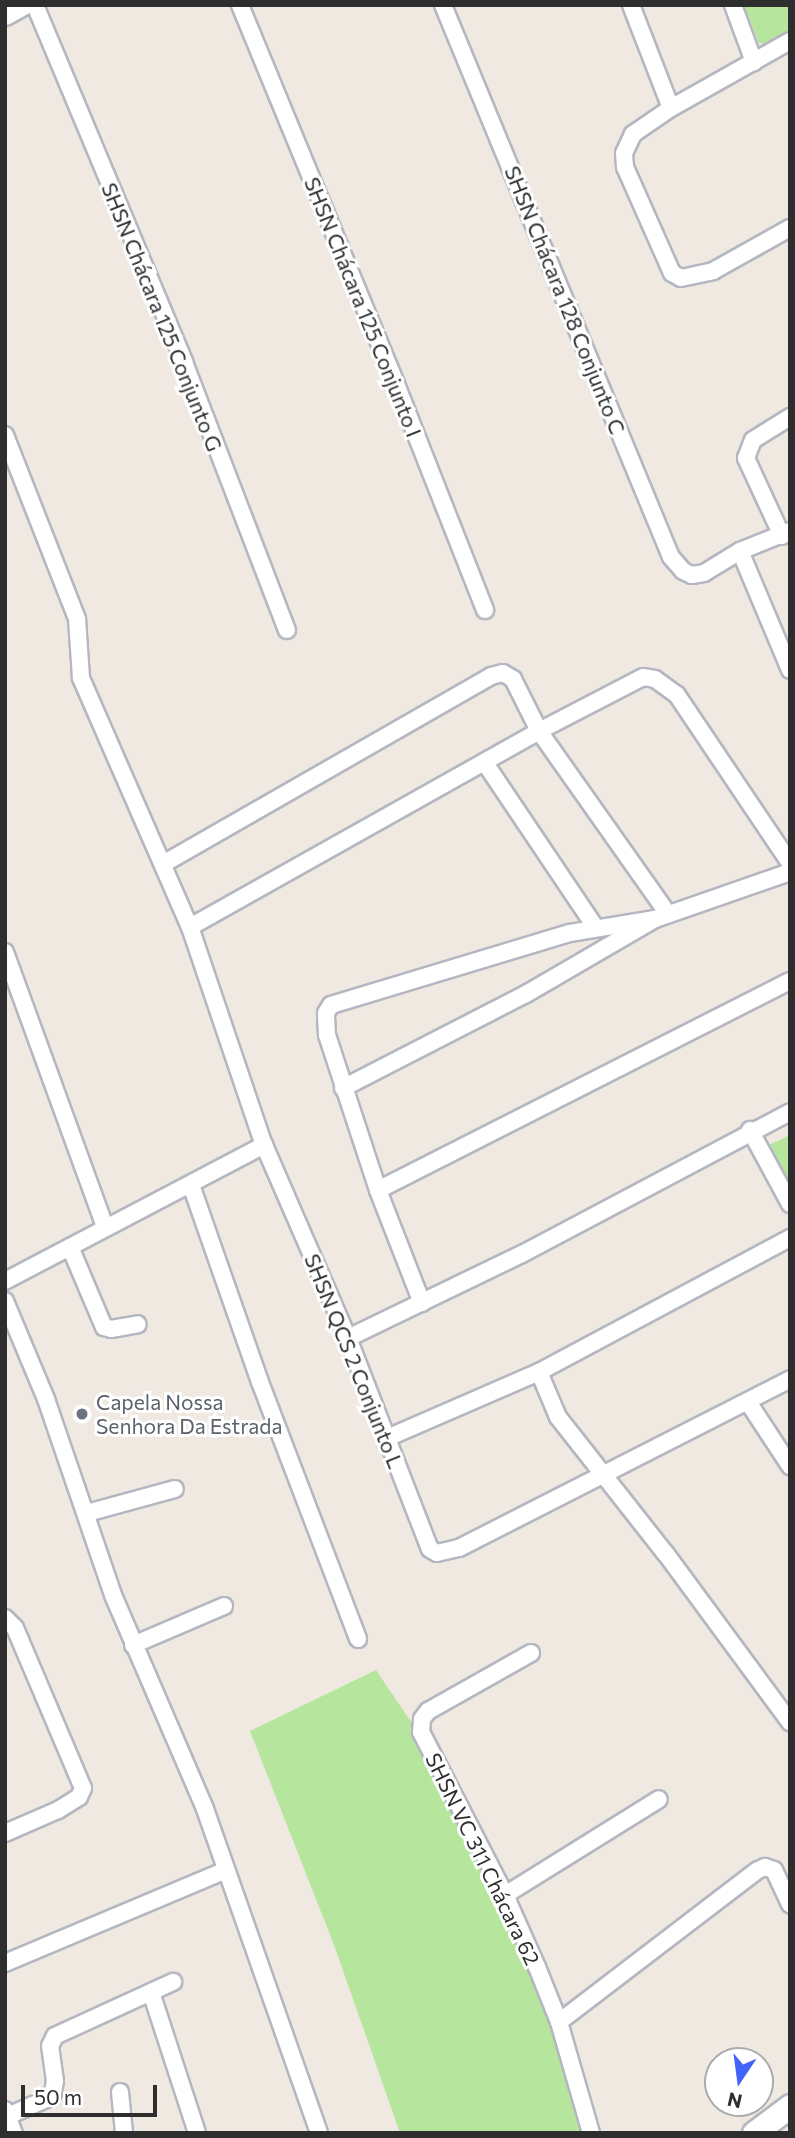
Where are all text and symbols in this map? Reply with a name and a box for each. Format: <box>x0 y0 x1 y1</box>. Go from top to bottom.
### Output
street label: SHSN Chácara 128 Conjunto C <box>500 162 630 438</box>
street label: SHSN Chácara 125 Conjunto I <box>299 174 427 440</box>
street label: SHSN Chácara 125 Conjunto G <box>97 179 227 455</box>
street label: SHSN QCS 2 Conjunto L <box>299 1250 409 1472</box>
place label: Capela Nossa Senhora Da Estrada <box>96 1389 282 1439</box>
marker: Capela Nossa Senhora Da Estrada <box>74 1406 90 1422</box>
street label: SHSN VC 311 Chácara 62 <box>421 1749 545 1969</box>
north arrow <box>704 2047 774 2117</box>
scale bar <box>24 2072 161 2116</box>
text: 50 m <box>34 2084 82 2109</box>
text: N <box>725 2088 744 2114</box>

